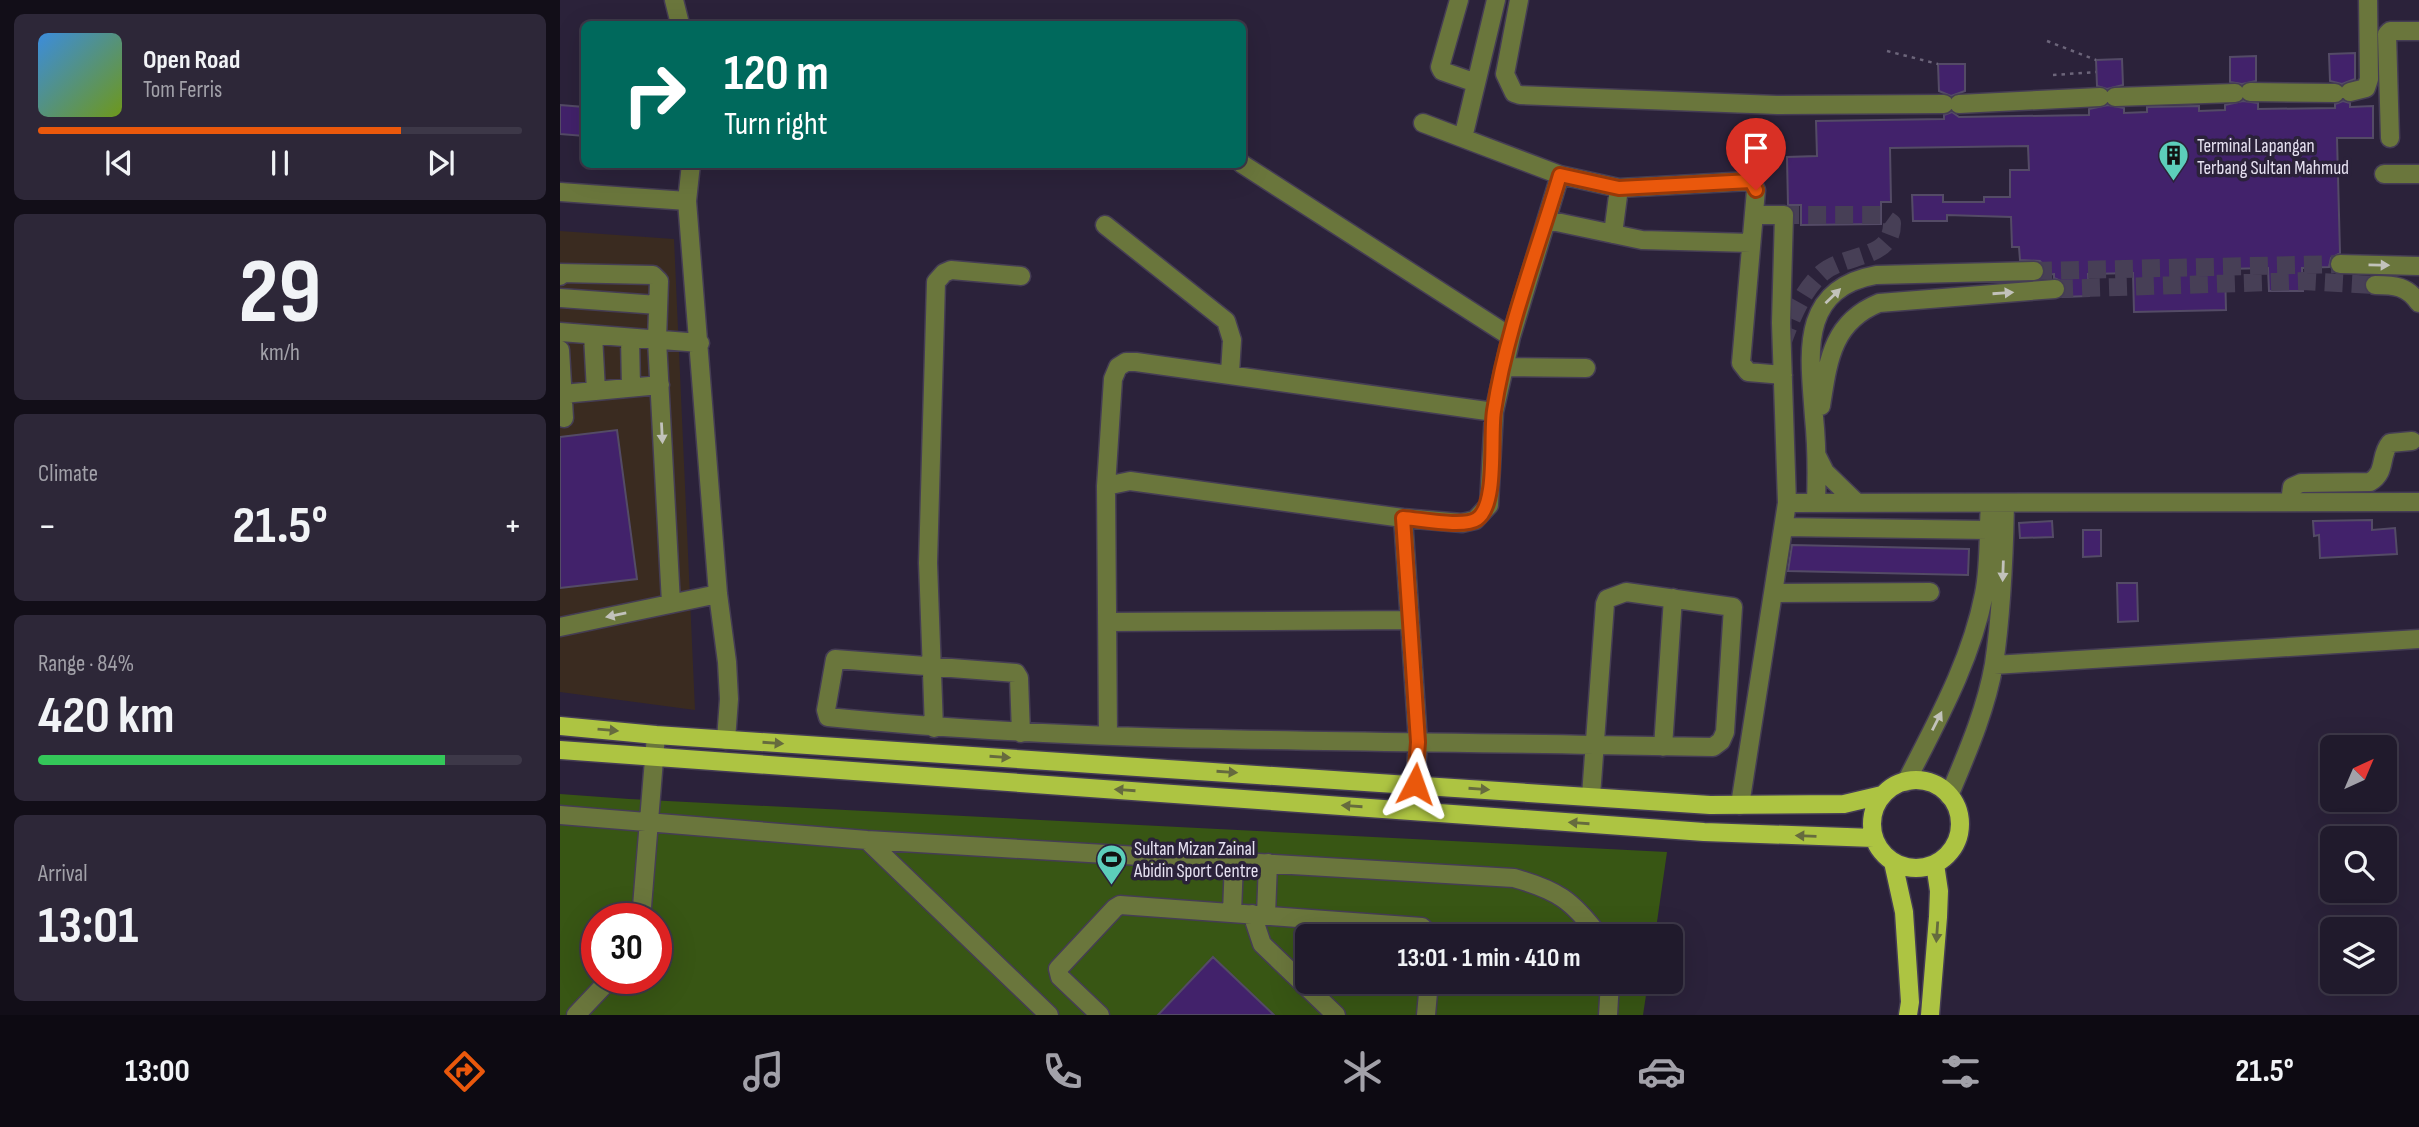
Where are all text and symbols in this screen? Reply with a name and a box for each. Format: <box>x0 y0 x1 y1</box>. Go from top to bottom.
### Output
text: Open Road <box>143 45 240 76</box>
text: 120 m <box>724 45 829 104</box>
icon: right <box>609 49 700 140</box>
text: Tom Ferris <box>143 76 222 104</box>
text: Turn right <box>724 105 828 144</box>
pin <box>1726 118 1786 190</box>
icon: arrive <box>1737 129 1775 167</box>
place label: Terminal Lapangan Terbang Sultan Mahmud <box>2197 135 2349 180</box>
building icon: Terminal Lapangan Terbang Sultan Mahmud <box>2157 139 2191 183</box>
icon: previous <box>100 144 138 182</box>
icon: pause <box>261 144 299 182</box>
icon: next <box>422 144 460 182</box>
text: 29 <box>239 239 322 348</box>
one-way arrow <box>2369 259 2391 270</box>
one-way arrow <box>1993 287 2015 298</box>
one-way arrow <box>1824 289 1841 305</box>
text: km/h <box>260 339 300 367</box>
one-way arrow <box>657 422 668 444</box>
text: Climate <box>38 460 98 488</box>
text: 21.5° <box>232 495 328 558</box>
text: − <box>38 504 57 549</box>
text: + <box>503 504 522 549</box>
one-way arrow <box>1997 560 2009 582</box>
one-way arrow <box>605 610 627 621</box>
text: Range · 84% <box>38 650 134 678</box>
text: 420 km <box>38 685 174 748</box>
one-way arrow <box>1931 711 1942 731</box>
one-way arrow <box>597 725 619 736</box>
north arrow <box>2320 735 2398 812</box>
map controls <box>2320 735 2397 994</box>
one-way arrow <box>763 737 785 748</box>
position arrow <box>1378 747 1452 821</box>
one-way arrow <box>990 752 1012 763</box>
one-way arrow <box>1217 767 1239 778</box>
one-way arrow <box>1468 783 1490 794</box>
one-way arrow <box>1114 784 1136 795</box>
one-way arrow <box>1340 800 1362 811</box>
one-way arrow <box>1567 817 1589 828</box>
button: search <box>2320 826 2397 903</box>
one-way arrow <box>1794 830 1816 841</box>
place label: Sultan Mizan Zainal Abidin Sport Centre <box>1133 838 1258 883</box>
sports icon: Sultan Mizan Zainal Abidin Sport Centre <box>1094 842 1128 886</box>
text: Arrival <box>38 860 87 888</box>
text: 13:01 <box>38 895 138 958</box>
speed limit sign: 30 <box>581 903 672 994</box>
button: layers <box>2320 917 2397 994</box>
one-way arrow <box>1931 921 1942 943</box>
text: 13:01 · 1 min · 410 m <box>1397 943 1581 974</box>
icon: directions <box>440 1047 489 1096</box>
icon: music <box>739 1047 788 1096</box>
icon: phone <box>1038 1047 1087 1096</box>
icon: climate <box>1338 1047 1387 1096</box>
icon: car <box>1637 1047 1686 1096</box>
icon: filters <box>1936 1047 1985 1096</box>
text: 13:00 <box>125 1052 190 1091</box>
text: 21.5° <box>2235 1052 2294 1091</box>

